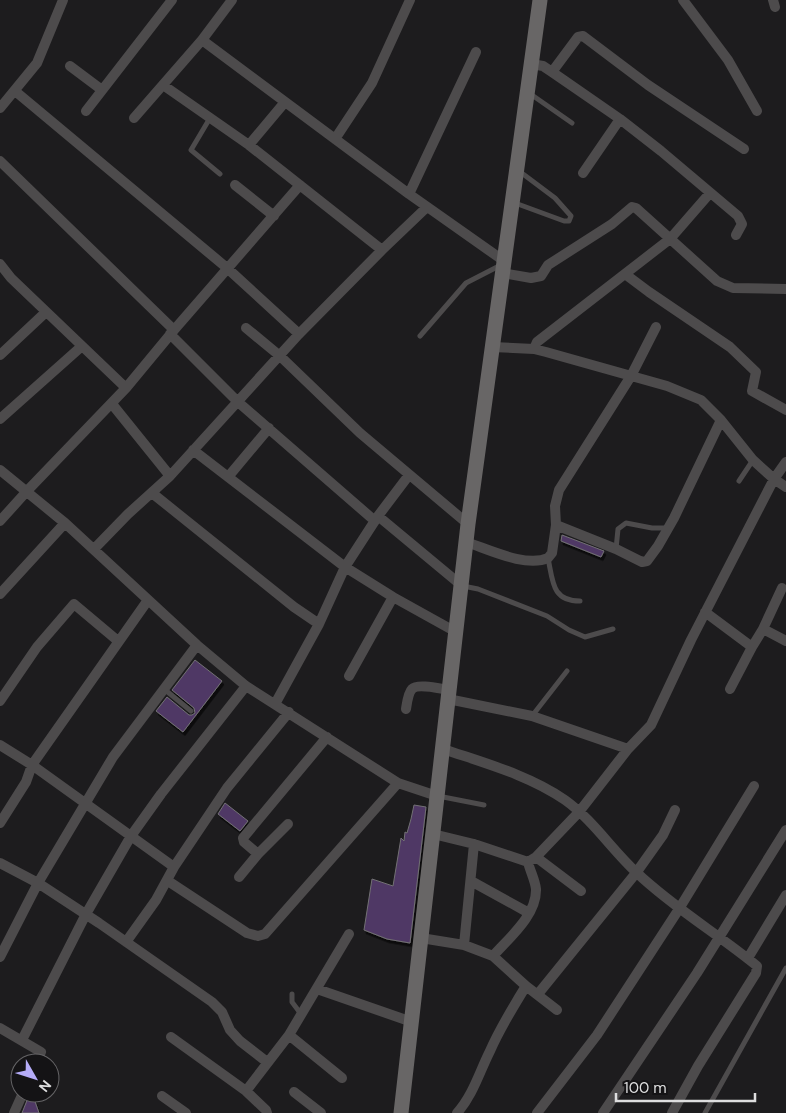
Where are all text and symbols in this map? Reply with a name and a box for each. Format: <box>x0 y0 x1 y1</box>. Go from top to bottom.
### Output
north arrow <box>10 1053 60 1103</box>
scale bar <box>616 1070 755 1102</box>
text: N <box>35 1077 55 1096</box>
text: 100 m <box>624 1078 667 1098</box>

